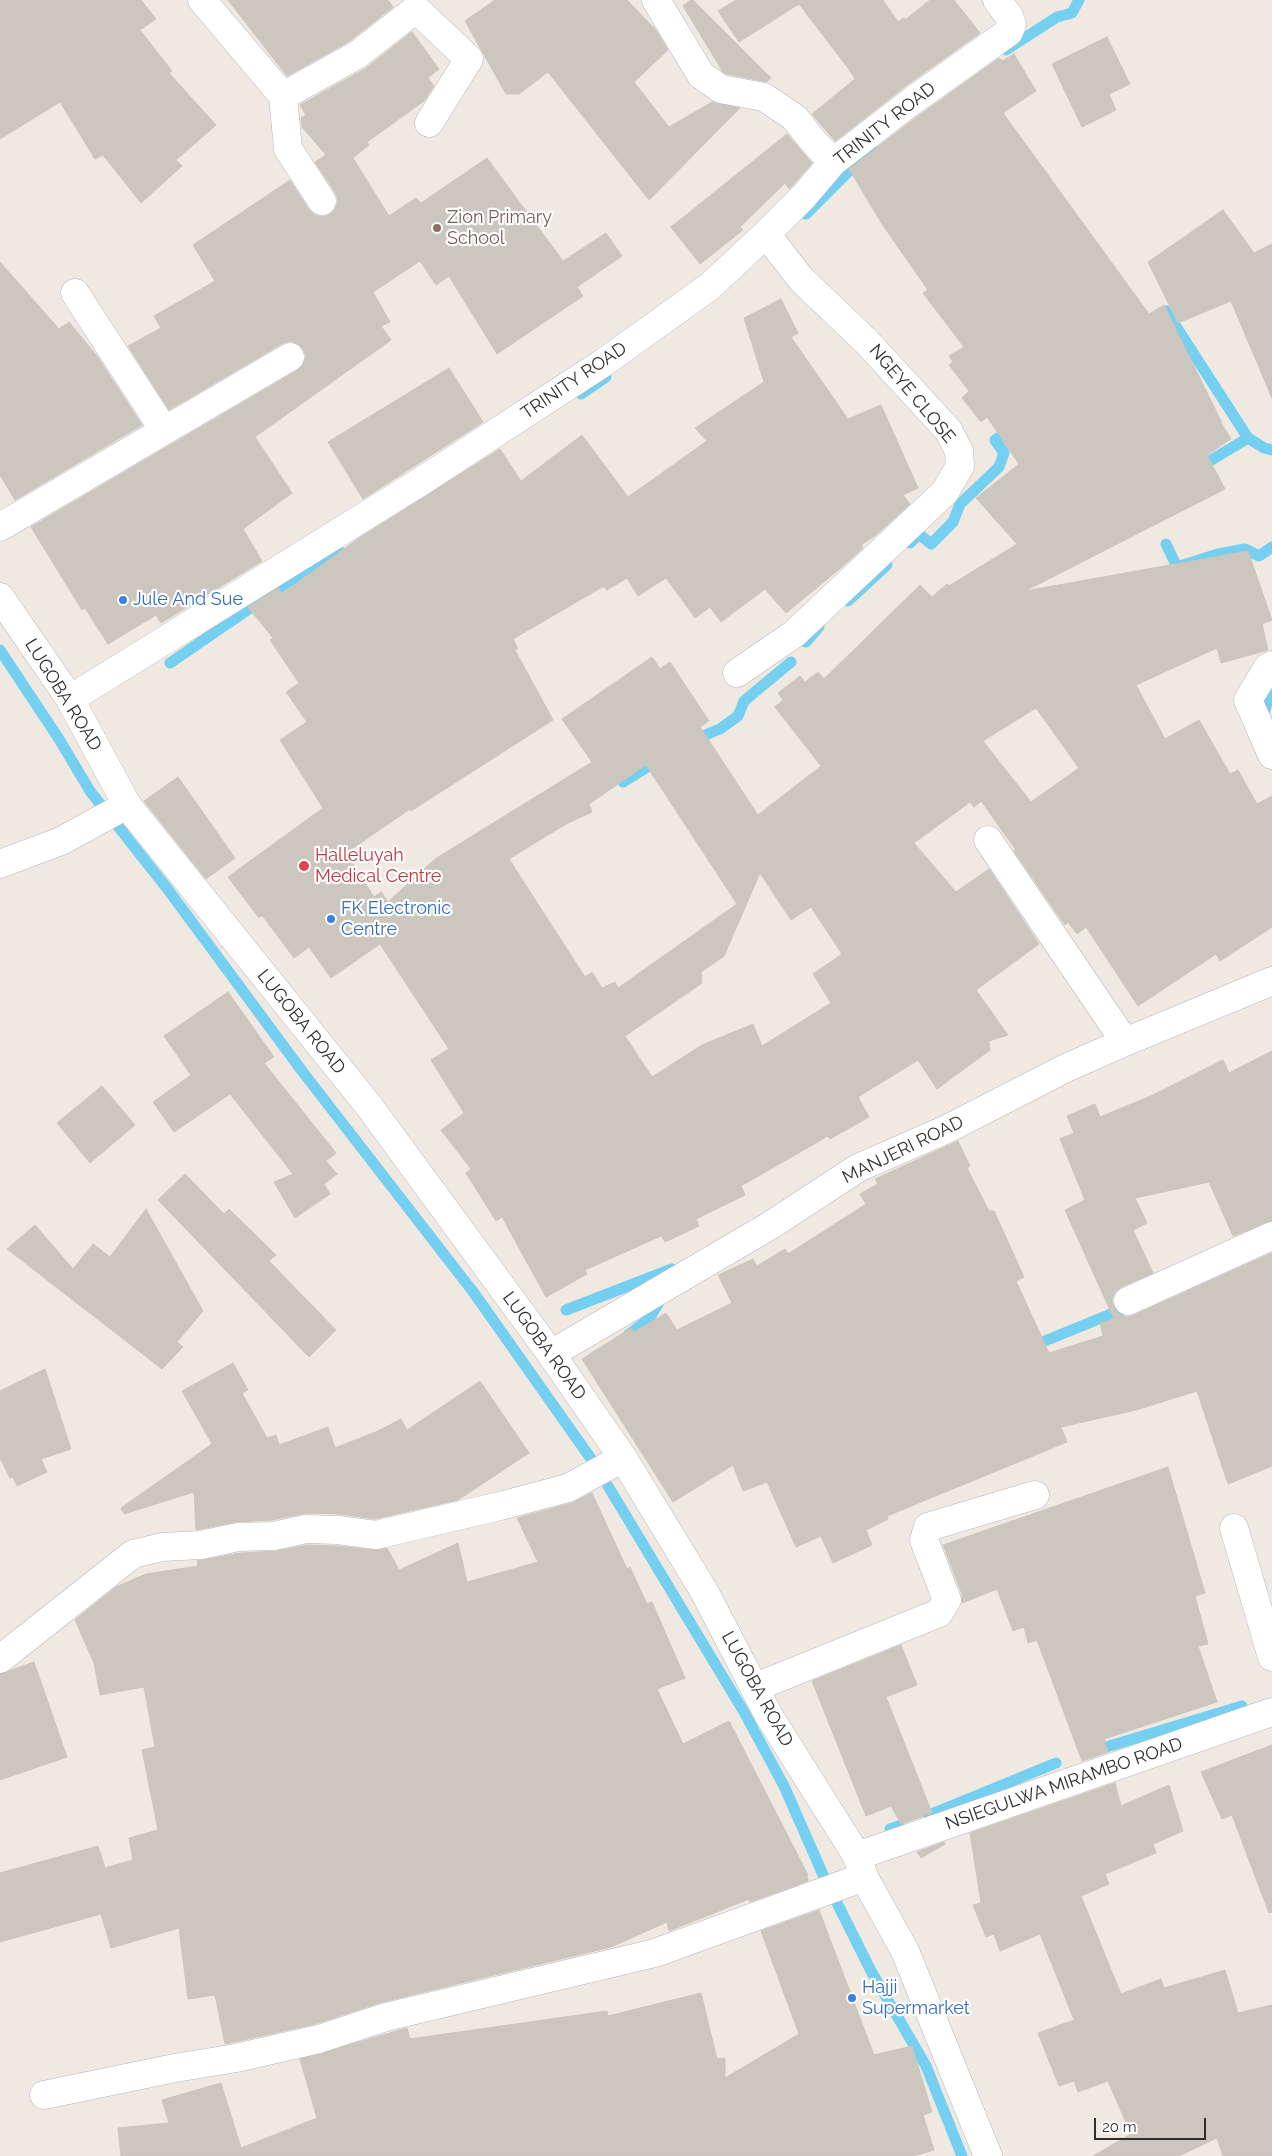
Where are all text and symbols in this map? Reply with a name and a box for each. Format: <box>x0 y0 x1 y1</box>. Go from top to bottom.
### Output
street label: TRINITY ROAD <box>830 78 940 170</box>
place label: Zion Primary School <box>447 207 552 250</box>
marker: Zion Primary School <box>431 222 443 234</box>
street label: TRINITY ROAD <box>517 338 631 424</box>
street label: NGEYE CLOSE <box>864 340 960 448</box>
place label: Jule And Sue <box>133 589 243 611</box>
marker: Jule And Sue <box>117 594 129 606</box>
street label: LUGOBA ROAD <box>20 635 106 755</box>
place label: Halleluyah Medical Centre <box>315 845 441 888</box>
marker: Halleluyah Medical Centre <box>297 859 311 873</box>
place label: FK Electronic Centre <box>341 898 451 941</box>
marker: FK Electronic Centre <box>325 913 337 925</box>
street label: LUGOBA ROAD <box>252 965 350 1079</box>
street label: MANJERI ROAD <box>839 1111 967 1189</box>
street label: LUGOBA ROAD <box>498 1288 590 1404</box>
street label: LUGOBA ROAD <box>716 1628 798 1750</box>
street label: NSIEGULWA MIRAMBO ROAD <box>943 1733 1185 1835</box>
place label: Hajji Supermarket <box>862 1977 970 2020</box>
marker: Hajji Supermarket <box>846 1992 858 2004</box>
scale bar <box>1097 2108 1210 2140</box>
text: 20 m <box>1102 2118 1137 2136</box>

